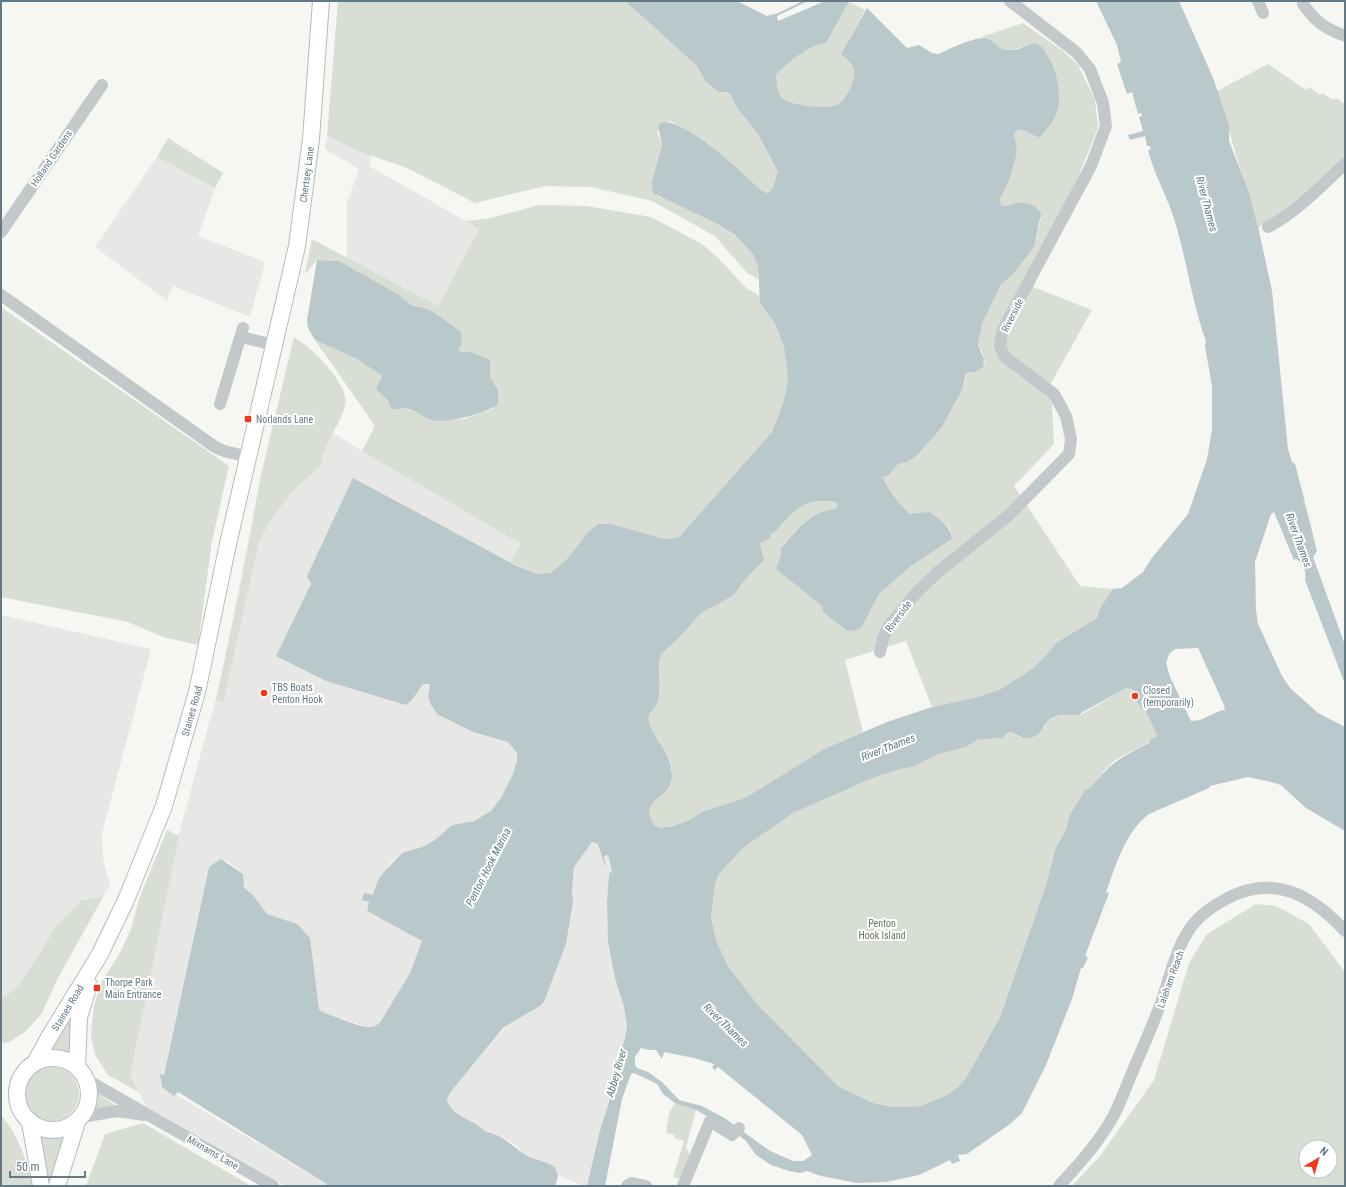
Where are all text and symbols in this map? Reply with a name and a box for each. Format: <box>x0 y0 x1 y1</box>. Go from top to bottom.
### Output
street label: Holland Gardens <box>29 128 75 188</box>
street label: Chertsey Lane <box>298 146 316 203</box>
water label: River Thames <box>1193 175 1220 233</box>
street label: Riverside <box>999 296 1026 334</box>
marker: Norlands Lane <box>243 414 253 424</box>
place label: Norlands Lane <box>256 414 313 425</box>
water label: River Thames <box>1283 511 1314 569</box>
street label: Riverside <box>883 598 914 634</box>
place label: TBS Boats Penton Hook <box>272 682 323 705</box>
street label: Staines Road <box>180 685 204 737</box>
place label: Closed (temporarily) <box>1143 685 1194 709</box>
marker: TBS Boats Penton Hook <box>259 688 269 698</box>
marker: Closed (temporarily) <box>1130 691 1140 701</box>
water label: River Thames <box>859 731 917 764</box>
water label: Penton Hook Marina <box>463 826 514 908</box>
park label: Penton Hook Island <box>859 918 906 941</box>
street label: Laleham Reach <box>1155 949 1186 1009</box>
place label: Thorpe Park Main Entrance <box>105 977 162 1000</box>
street label: Staines Road <box>50 983 86 1033</box>
marker: Thorpe Park Main Entrance <box>92 983 102 993</box>
water label: River Thames <box>701 1001 751 1050</box>
water label: Abbey River <box>603 1047 630 1100</box>
street label: Mixnams Lane <box>185 1133 241 1172</box>
north arrow <box>1298 1139 1338 1179</box>
text: N <box>1317 1144 1331 1159</box>
scale bar <box>10 1153 85 1179</box>
text: 50 m <box>16 1160 40 1174</box>

